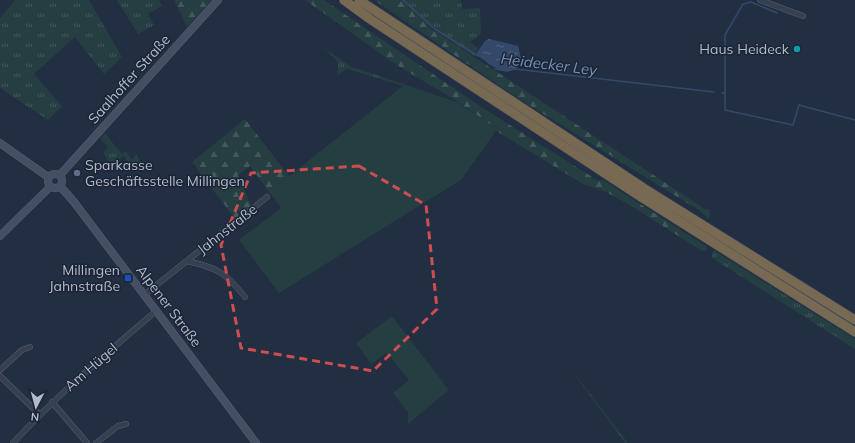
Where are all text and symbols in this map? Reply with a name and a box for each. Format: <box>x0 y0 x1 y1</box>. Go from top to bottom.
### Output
street label: Saalhoffer Straße <box>84 31 174 127</box>
place label: Haus Heideck <box>699 40 790 58</box>
marker: Haus Heideck <box>792 44 802 54</box>
water label: Heidecker Ley <box>500 49 599 79</box>
place label: Sparkasse Geschäftsstelle Millingen <box>85 156 245 190</box>
marker: Sparkasse Geschäftsstelle Millingen <box>72 168 82 178</box>
street label: Jahnstraße <box>193 200 261 258</box>
place label: Millingen Jahnstraße <box>49 261 120 295</box>
street label: Alpener Straße <box>132 262 206 350</box>
marker: Millingen Jahnstraße <box>123 273 133 283</box>
street label: Am Hügel <box>61 339 121 395</box>
north arrow <box>16 387 56 427</box>
text: N <box>30 410 40 424</box>

